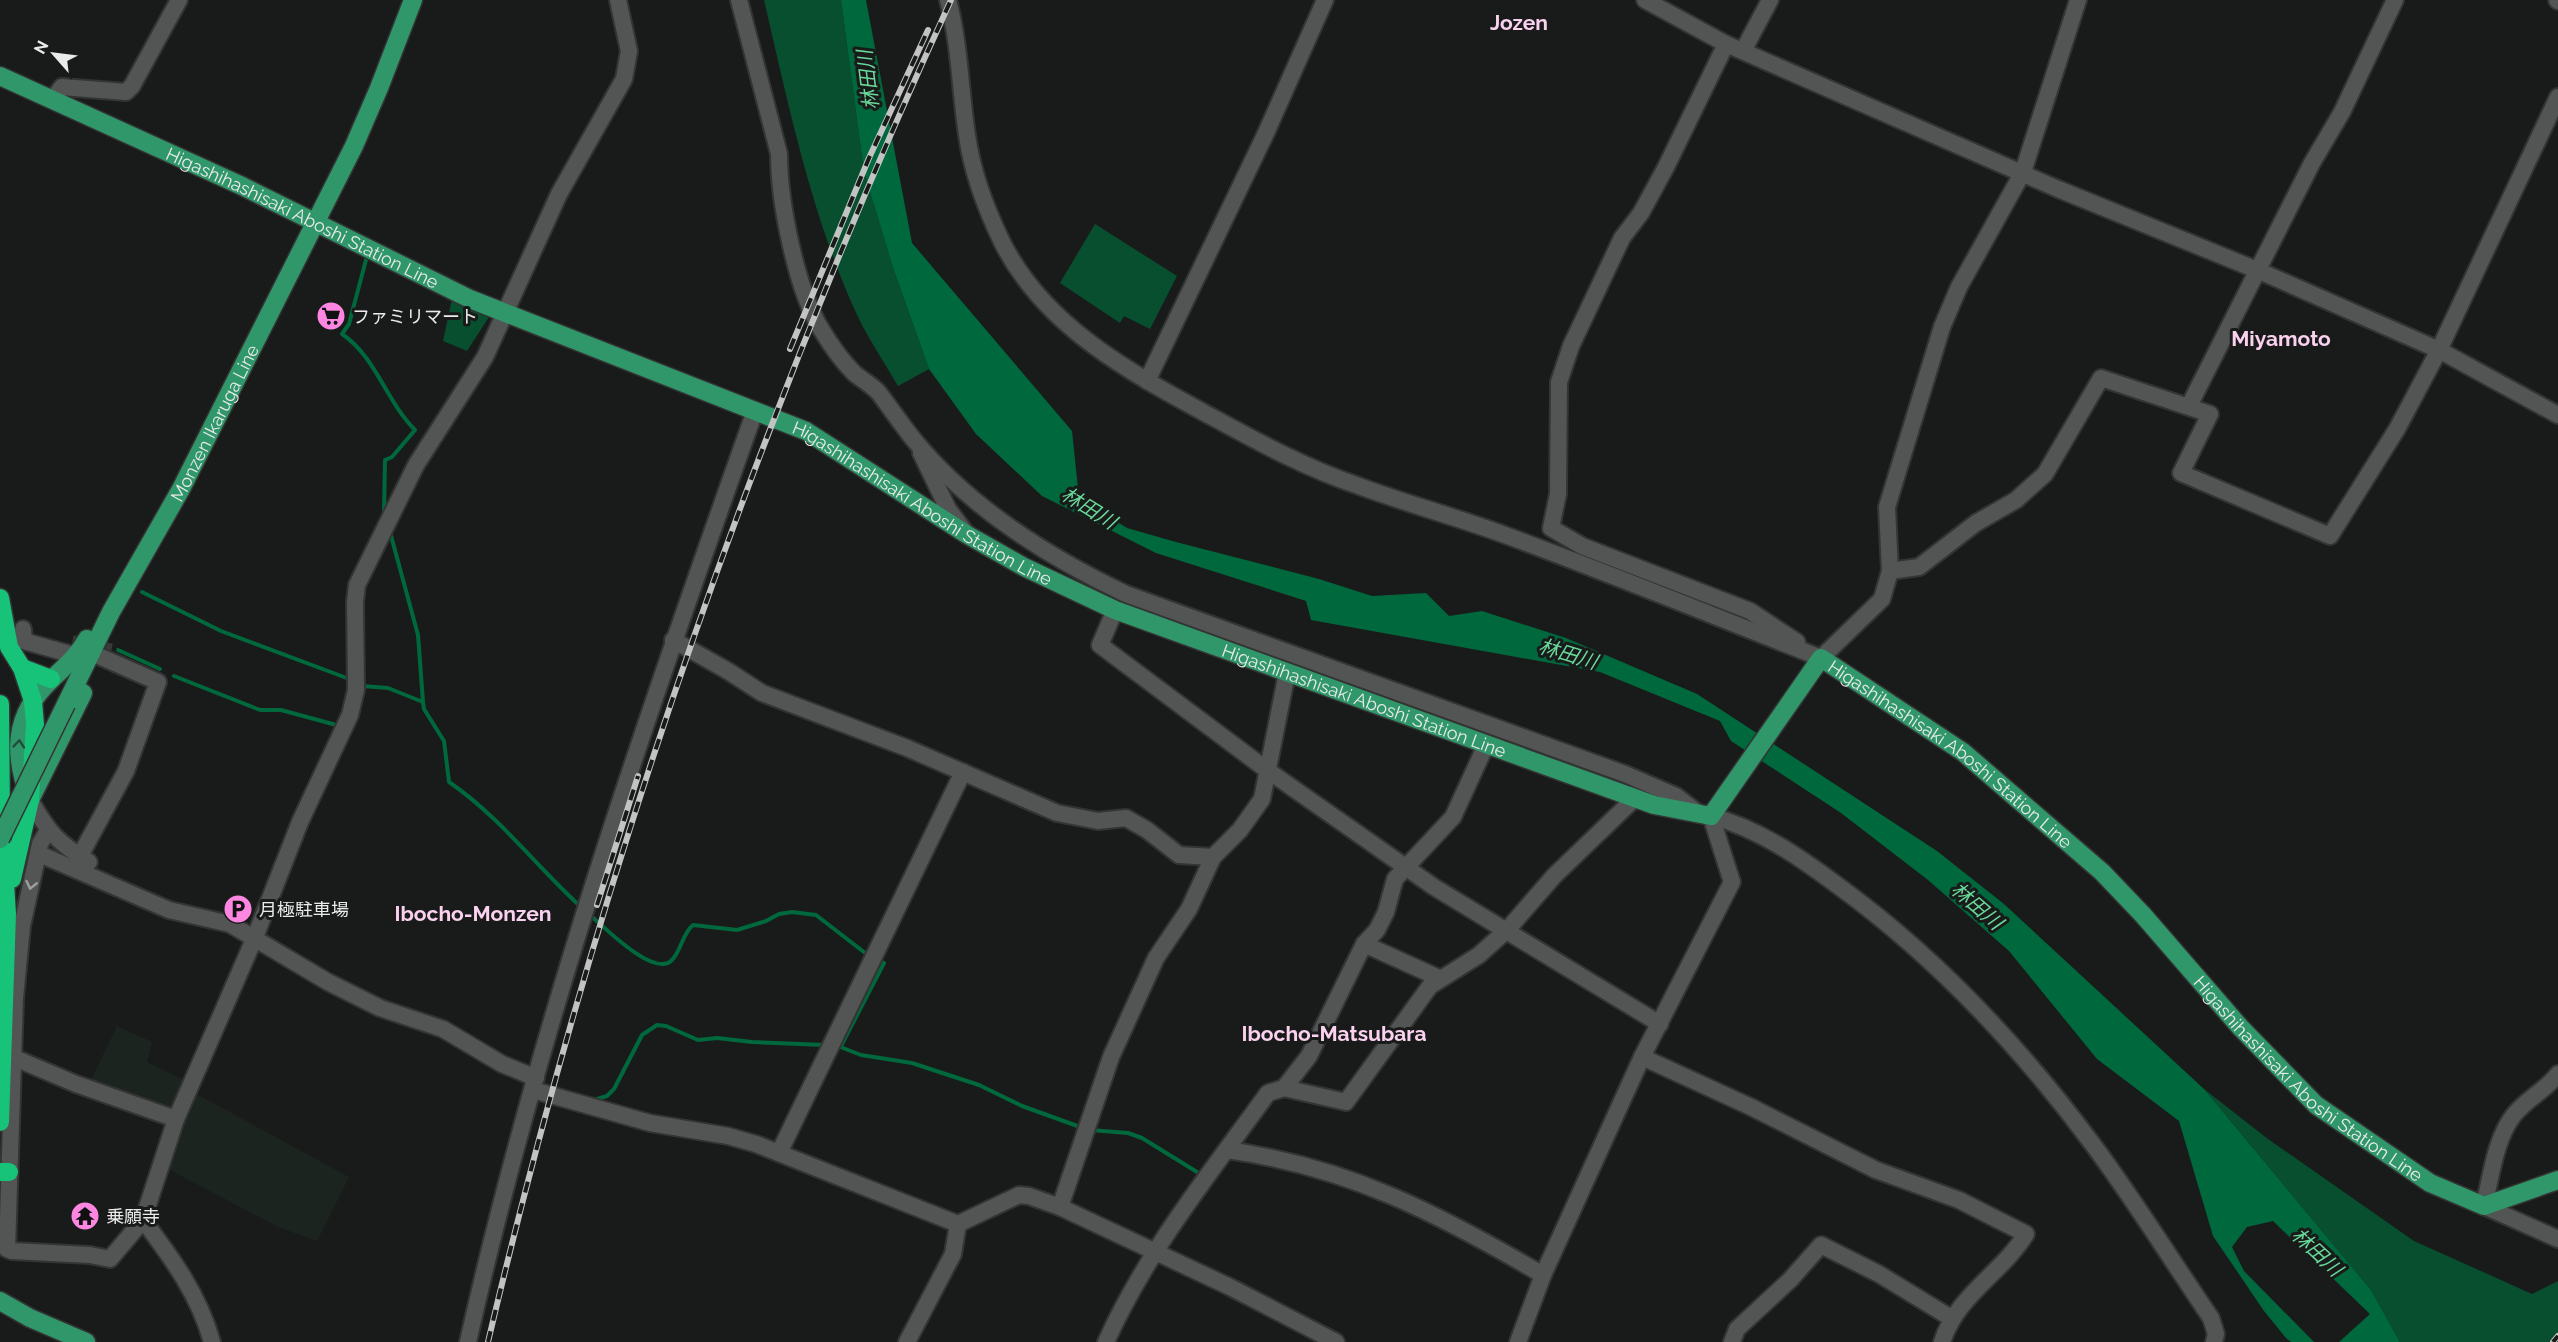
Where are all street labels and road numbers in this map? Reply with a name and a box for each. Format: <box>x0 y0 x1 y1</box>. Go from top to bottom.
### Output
street label: Higashihashisaki Aboshi Station Line <box>163 142 443 293</box>
street label: Monzen Ikaruga Line <box>166 341 263 505</box>
street label: Higashihashisaki Aboshi Station Line <box>790 416 1056 589</box>
street label: Higashihashisaki Aboshi Station Line <box>1219 639 1509 761</box>
street label: Higashihashisaki Aboshi Station Line <box>1824 655 2077 852</box>
street label: Higashihashisaki Aboshi Station Line <box>2190 971 2427 1186</box>

